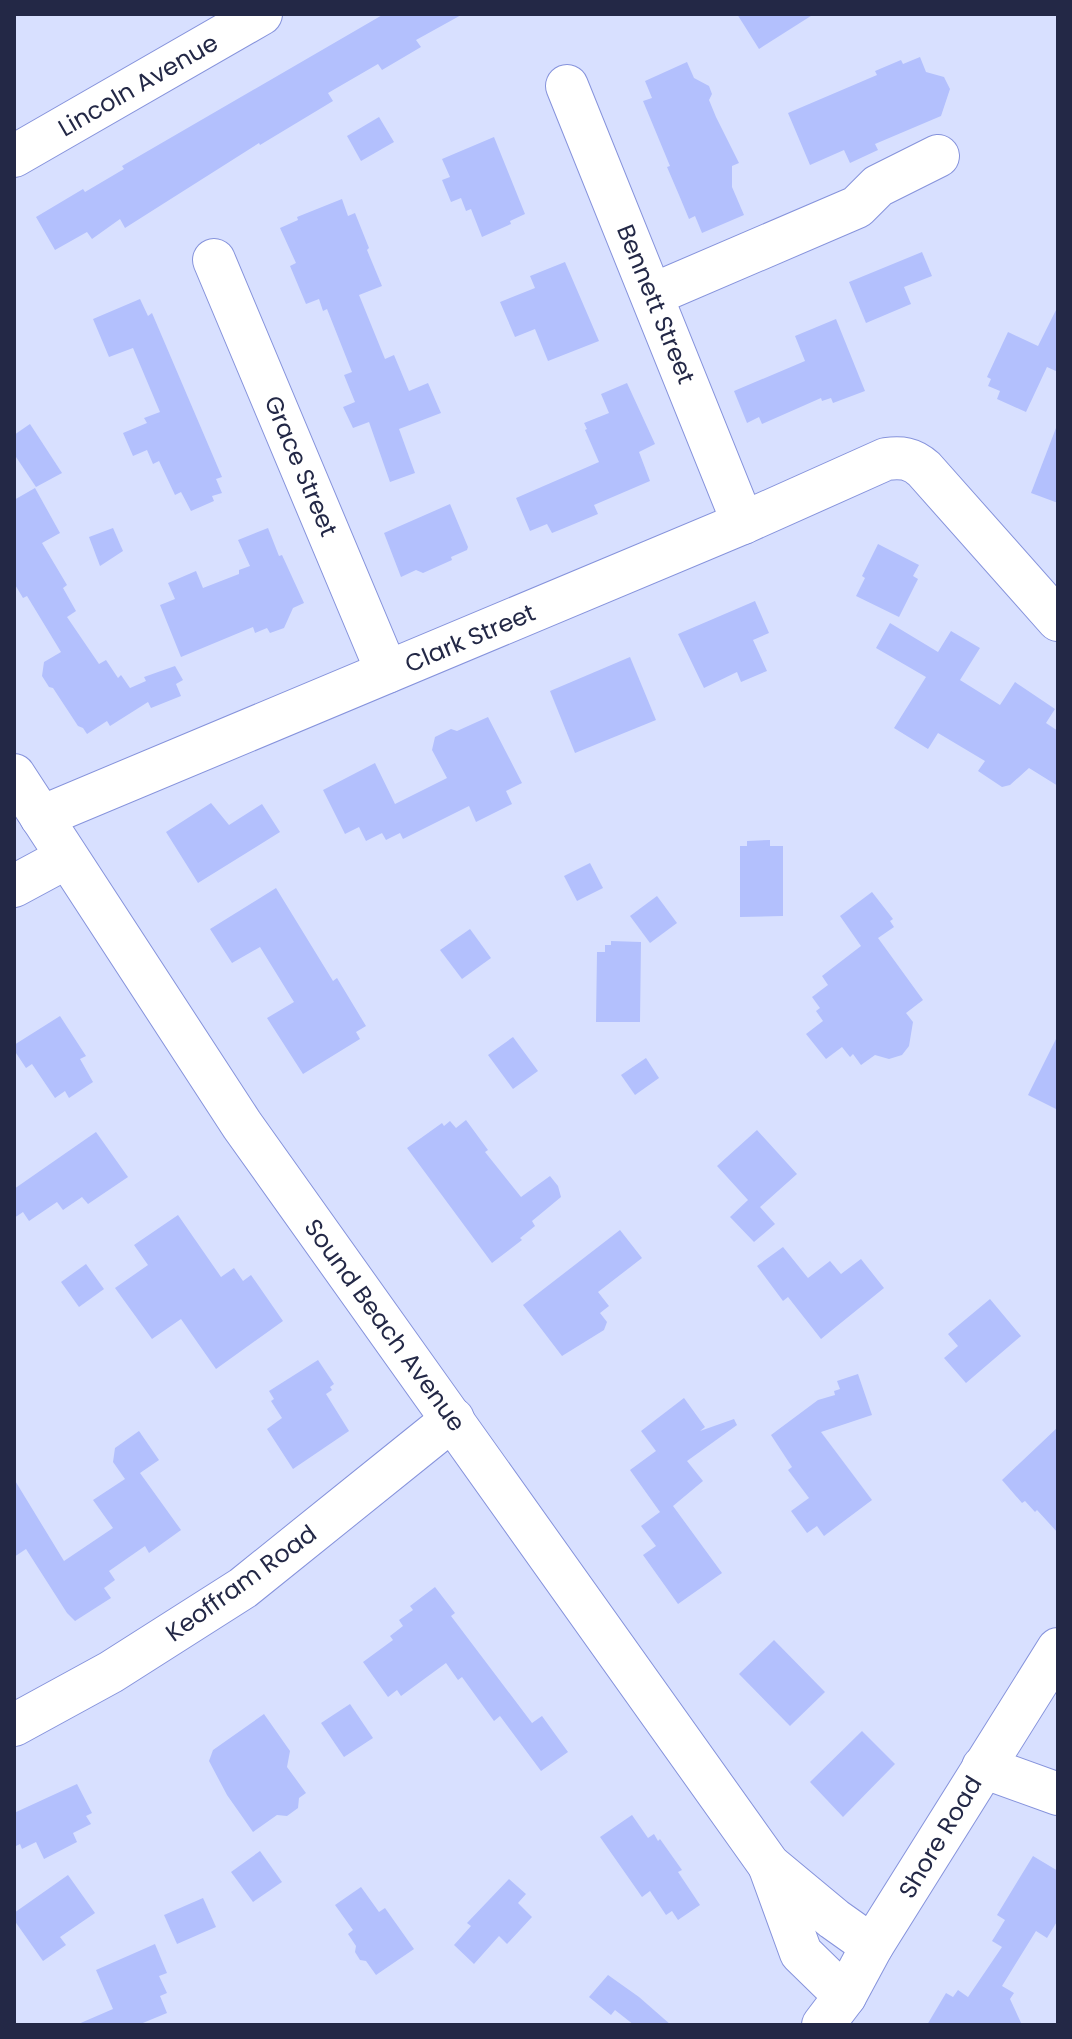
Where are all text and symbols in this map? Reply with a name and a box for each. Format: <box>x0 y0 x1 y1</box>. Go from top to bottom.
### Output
street label: Lincoln Avenue <box>52 26 224 144</box>
street label: Bennett Street <box>609 219 703 389</box>
street label: Grace Street <box>257 391 345 541</box>
street label: Clark Street <box>400 596 540 680</box>
street label: Sound Beach Avenue <box>297 1212 473 1438</box>
street label: Keoffram Road <box>159 1517 323 1649</box>
street label: Shore Road <box>890 1770 990 1904</box>

